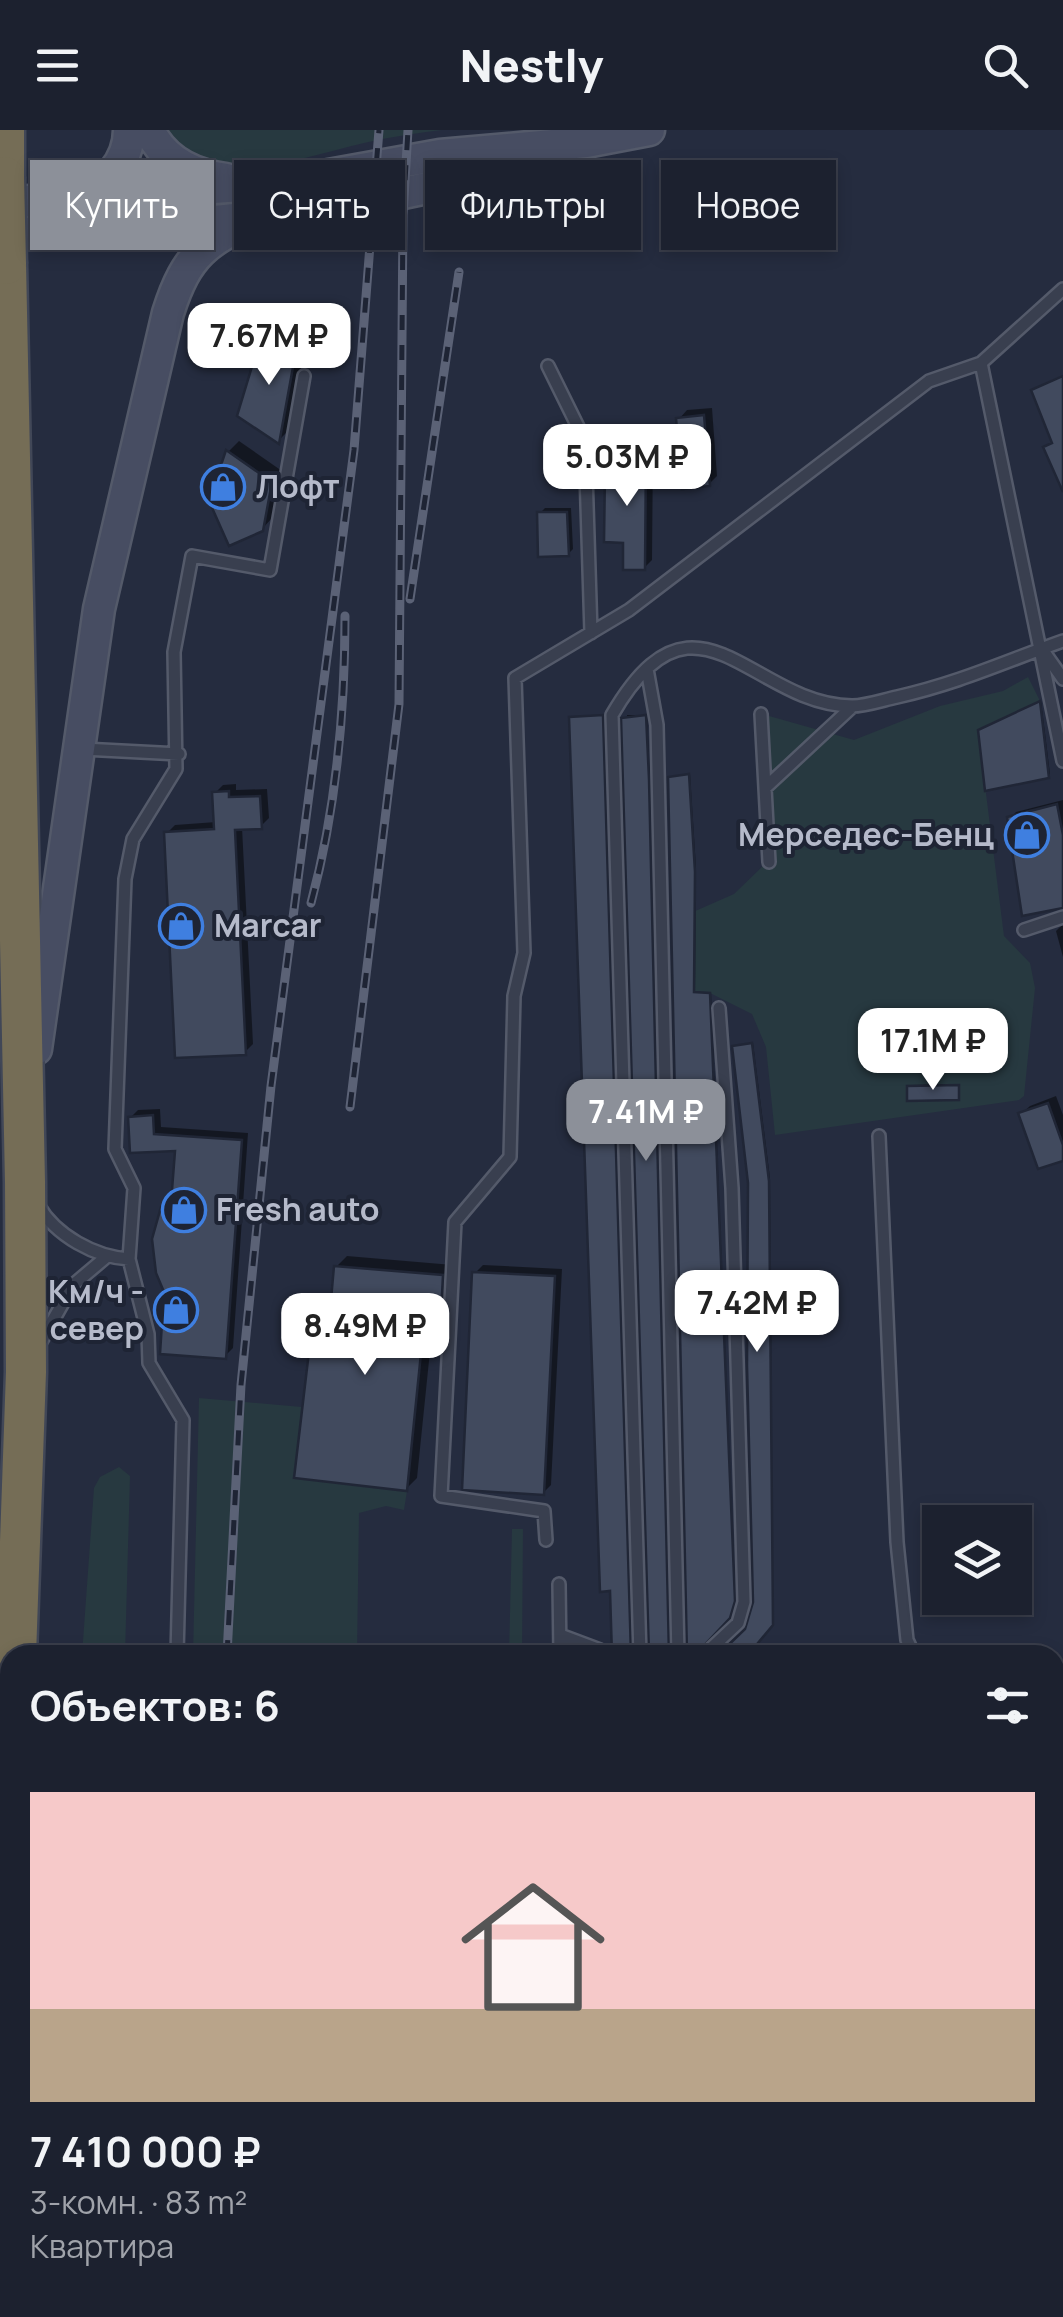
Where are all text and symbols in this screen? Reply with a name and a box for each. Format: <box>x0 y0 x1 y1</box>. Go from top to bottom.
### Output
text: Nestly <box>460 34 603 96</box>
icon: menu <box>30 38 85 93</box>
icon: search <box>978 38 1033 93</box>
chip: Купить <box>30 160 214 250</box>
chip: Снять <box>234 160 405 250</box>
chip: Фильтры <box>425 160 641 250</box>
chip: Новое <box>661 160 836 250</box>
pin: 7.67M ₽ <box>177 303 361 388</box>
text: 7.67M ₽ <box>210 313 328 357</box>
pin: 5.03M ₽ <box>535 424 719 509</box>
text: 5.03M ₽ <box>565 434 689 478</box>
shop icon: Лофт <box>200 464 246 510</box>
place label: Лофт <box>256 464 340 508</box>
place label: Мерседес-Бенц <box>738 812 994 856</box>
shop icon: Мерседес-Бенц <box>1004 812 1050 858</box>
shop icon: Marcar <box>158 903 204 949</box>
place label: Marcar <box>214 903 322 947</box>
pin: 17.1M ₽ <box>841 1008 1025 1093</box>
text: 17.1M ₽ <box>880 1018 986 1062</box>
pin: 7.41M ₽ <box>554 1079 738 1164</box>
text: 7.41M ₽ <box>588 1089 704 1133</box>
shop icon: Fresh auto <box>161 1187 207 1233</box>
place label: Fresh auto <box>216 1187 379 1231</box>
place label: Км/ч - север <box>48 1269 144 1350</box>
pin: 7.42M ₽ <box>665 1270 849 1355</box>
text: 7.42M ₽ <box>697 1280 817 1324</box>
shop icon: Км/ч - север <box>153 1287 199 1333</box>
pin: 8.49M ₽ <box>273 1293 457 1378</box>
text: 8.49M ₽ <box>303 1303 427 1347</box>
map controls <box>922 1505 1032 1615</box>
button: layers <box>922 1505 1032 1615</box>
text: Объектов: 6 <box>30 1676 280 1734</box>
icon: filters <box>980 1678 1035 1733</box>
icon: home <box>443 1857 623 2037</box>
text: 7 410 000 ₽ <box>30 2122 261 2180</box>
text: 3-комн. · 83 m² <box>30 2180 247 2224</box>
text: Квартира <box>30 2224 174 2268</box>

